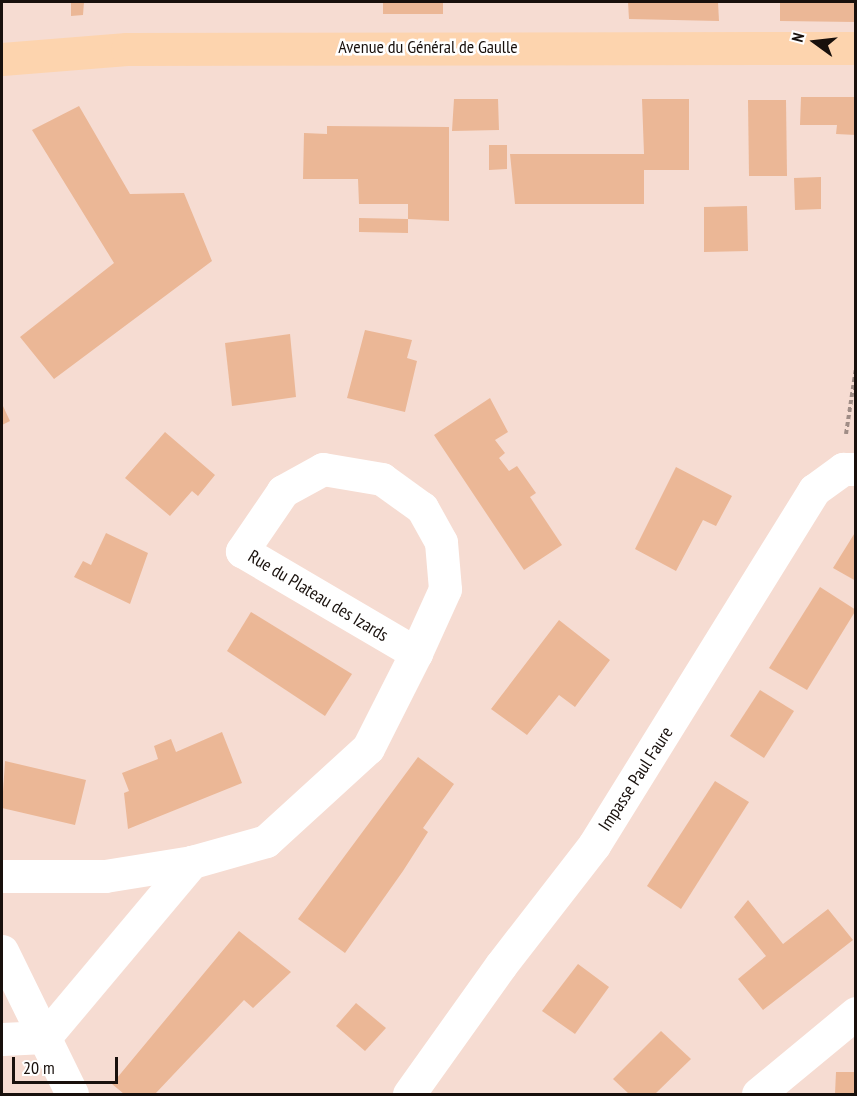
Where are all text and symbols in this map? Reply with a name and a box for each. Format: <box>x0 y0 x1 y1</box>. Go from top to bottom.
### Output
north arrow <box>785 12 845 72</box>
text: N <box>787 31 808 44</box>
street label: Avenue du Général de Gaulle <box>338 36 518 58</box>
street label: Rue du Plateau des Izards <box>244 546 392 646</box>
street label: Impasse Paul Faure <box>594 723 678 835</box>
scale bar <box>15 1045 122 1083</box>
text: 20 m <box>23 1056 55 1079</box>

